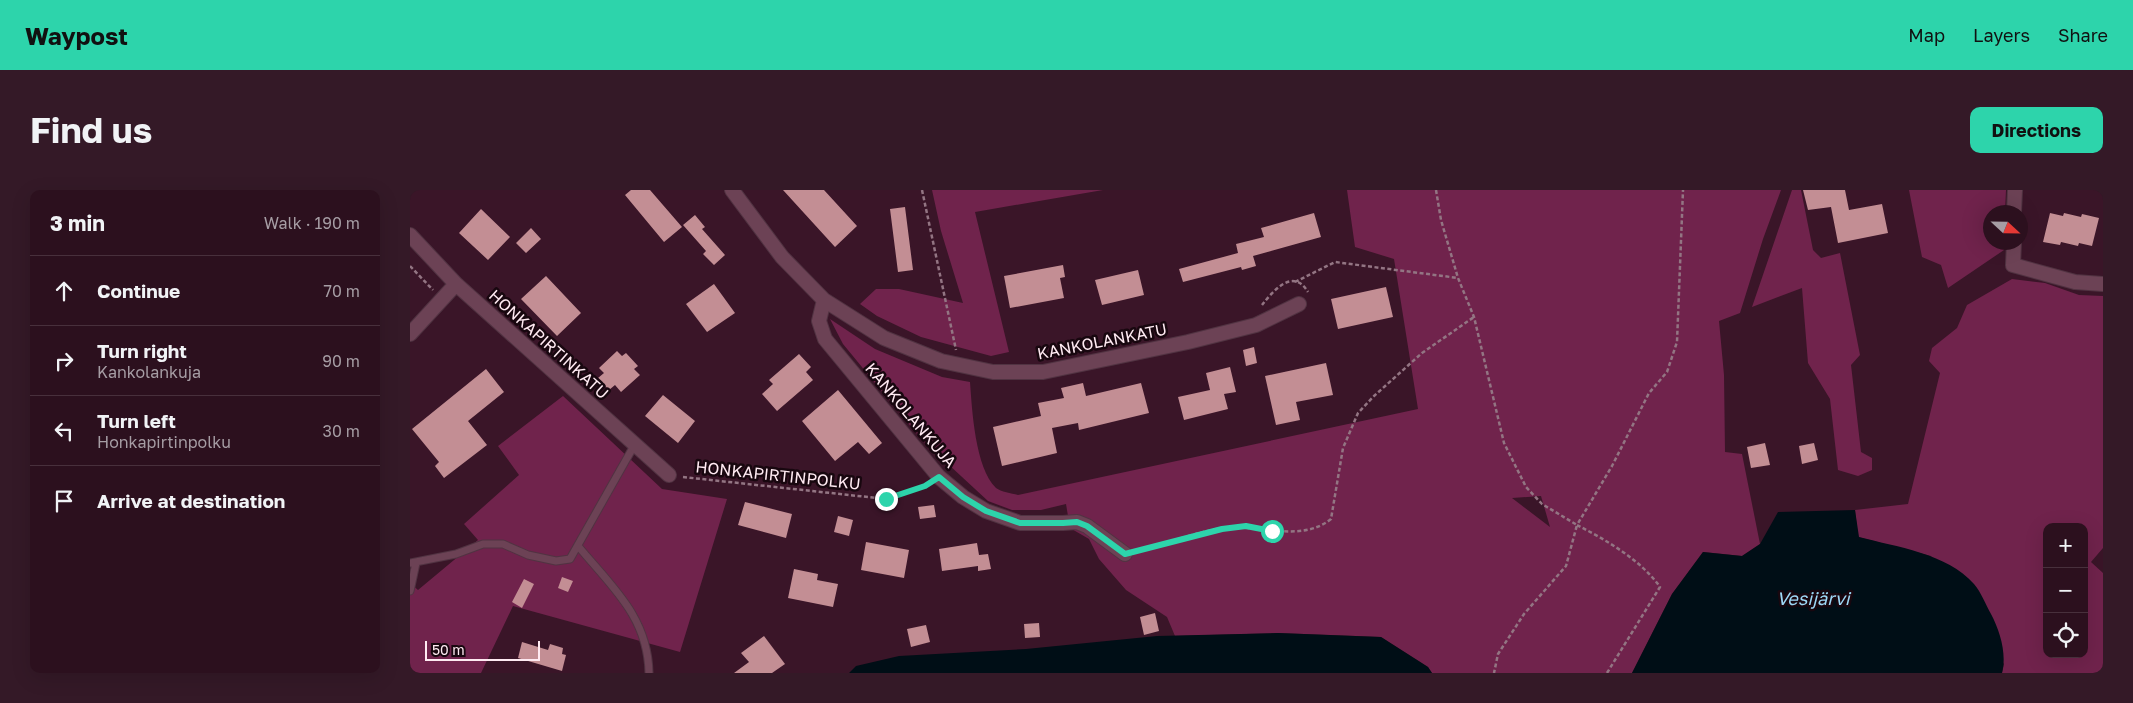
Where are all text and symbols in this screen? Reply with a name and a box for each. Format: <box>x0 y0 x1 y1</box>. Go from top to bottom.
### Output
text: Waypost <box>25 21 128 50</box>
text: Map <box>1908 24 1945 46</box>
text: Layers <box>1973 24 2030 46</box>
text: Share <box>2058 24 2108 46</box>
button: Directions <box>1970 107 2103 153</box>
text: Find us <box>30 109 152 151</box>
north arrow <box>1983 205 2028 250</box>
text: 3 min <box>50 210 105 236</box>
text: Walk · 190 m <box>264 213 360 233</box>
icon: ahead <box>50 277 78 305</box>
text: Continue <box>97 279 180 302</box>
text: 70 m <box>323 281 360 301</box>
street label: HONKAPIRTINKATU <box>485 285 613 403</box>
street label: KANKOLANKATU <box>1035 319 1169 363</box>
text: Turn right <box>97 339 187 362</box>
icon: right <box>50 347 78 375</box>
text: 90 m <box>322 351 360 371</box>
street label: KANKOLANKUJA <box>861 358 961 472</box>
text: Kankolankuja <box>97 362 201 382</box>
text: Turn left <box>97 409 176 432</box>
icon: left <box>50 417 78 445</box>
text: 30 m <box>323 421 360 441</box>
text: Honkapirtinpolku <box>97 432 231 452</box>
street label: HONKAPIRTINPOLKU <box>695 456 861 494</box>
icon: arrive <box>50 487 78 515</box>
route end <box>875 488 898 511</box>
text: Arrive at destination <box>97 489 285 512</box>
route start <box>1261 520 1284 543</box>
map controls <box>2043 523 2088 658</box>
button: + <box>2043 523 2088 568</box>
button: − <box>2043 568 2088 613</box>
water label: Vesijärvi <box>1776 587 1852 609</box>
button: locate <box>2043 613 2088 658</box>
scale bar <box>425 638 540 661</box>
text: 50 m <box>432 641 465 658</box>

